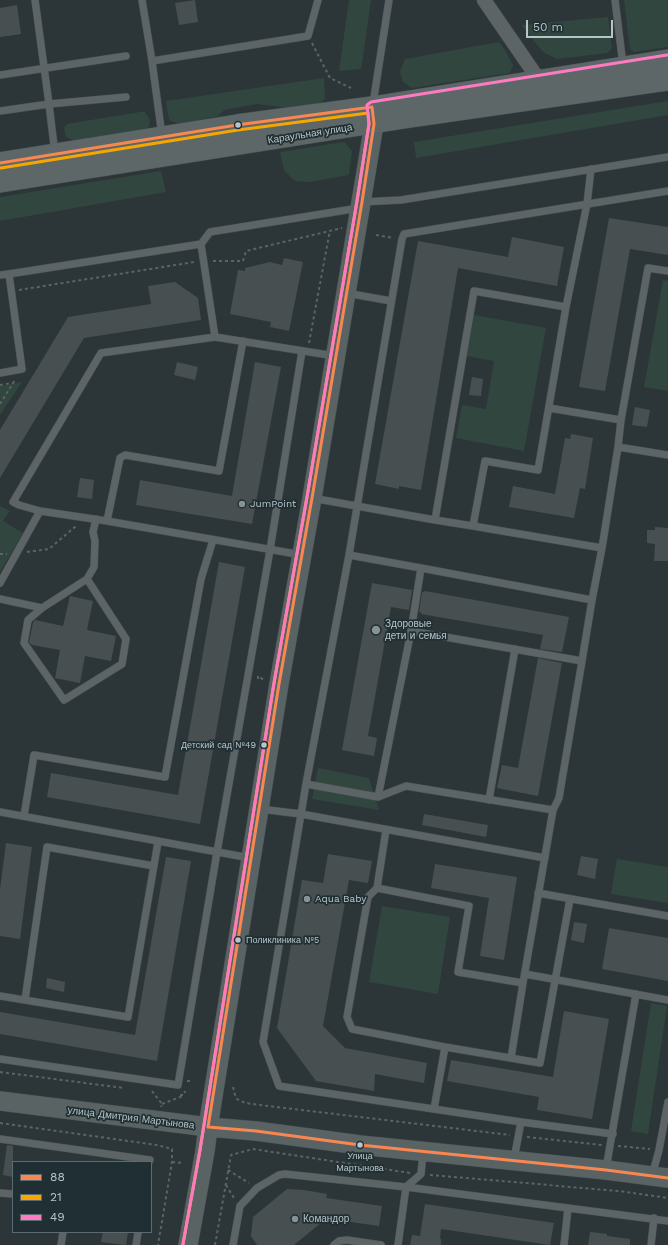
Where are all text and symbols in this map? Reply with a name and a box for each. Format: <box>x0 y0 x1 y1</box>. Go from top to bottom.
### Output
scale bar <box>528 12 615 38</box>
text: 50 m <box>533 20 563 34</box>
unlabelled marker <box>233 120 243 130</box>
street label: Караульная улица <box>267 121 353 147</box>
place label: JumPoint <box>250 498 296 510</box>
marker: JumPoint <box>237 499 247 509</box>
place label: Здоровые дети и семья <box>385 618 447 642</box>
marker: Здоровые дети и семья <box>370 624 382 636</box>
place label: Детский сад №49 <box>181 740 256 750</box>
marker: Детский сад №49 <box>259 740 269 750</box>
place label: Aqua Baby <box>315 893 366 905</box>
marker: Aqua Baby <box>302 894 312 904</box>
marker: Поликлиника №5 <box>233 935 243 945</box>
place label: Поликлиника №5 <box>246 935 319 945</box>
street label: улица Дмитрия Мартынова <box>67 1104 195 1132</box>
marker: Улица Мартынова <box>355 1140 365 1150</box>
place label: Улица Мартынова <box>336 1151 384 1172</box>
legend <box>12 1161 152 1233</box>
text: 88 <box>50 1170 65 1184</box>
text: 21 <box>50 1190 62 1204</box>
text: 49 <box>50 1210 65 1224</box>
place label: Командор <box>303 1213 349 1225</box>
marker: Командор <box>290 1214 300 1224</box>

